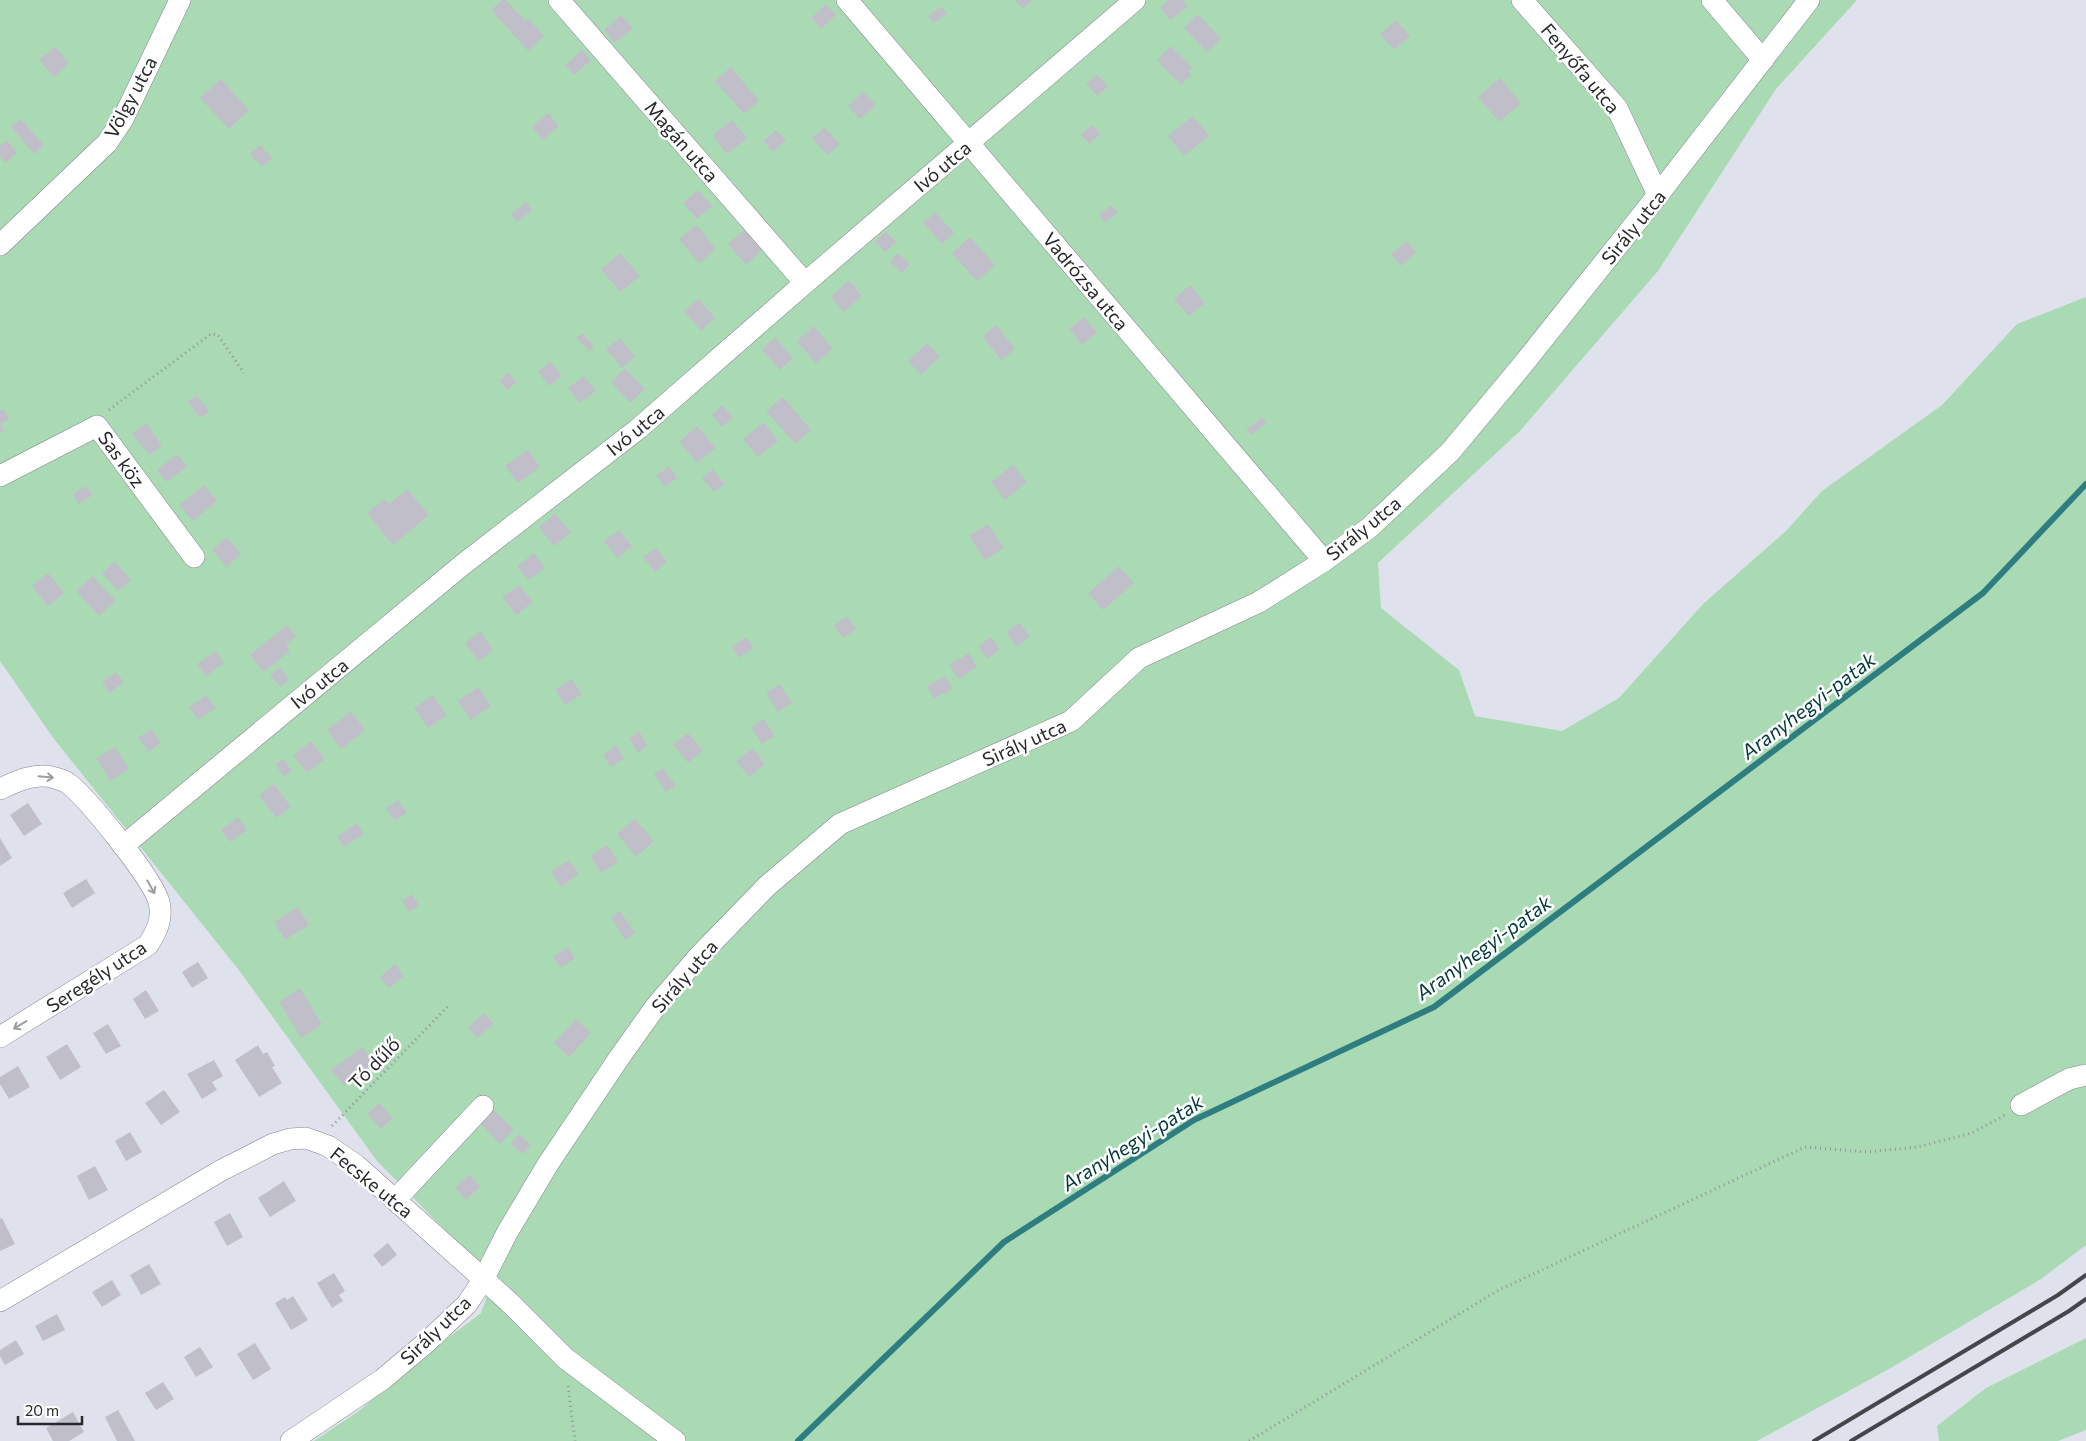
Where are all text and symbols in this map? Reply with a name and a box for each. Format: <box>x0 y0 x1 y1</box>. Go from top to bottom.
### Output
street label: Fenyőfa utca <box>1537 18 1625 118</box>
street label: Völgy utca <box>99 52 161 142</box>
street label: Magán utca <box>640 96 724 186</box>
street label: Ivó utca <box>909 136 975 196</box>
street label: Sirály utca <box>1596 185 1670 269</box>
street label: Vadrózsa utca <box>1038 227 1134 335</box>
street label: Ivó utca <box>602 400 668 460</box>
street label: Sas köz <box>94 426 150 492</box>
street label: Sirály utca <box>1321 491 1405 565</box>
water label: Aranyhegyi-patak <box>1735 646 1881 764</box>
street label: Ivó utca <box>286 653 352 713</box>
street label: Sirály utca <box>979 713 1069 771</box>
one-way arrow <box>38 772 54 782</box>
one-way arrow <box>146 879 156 893</box>
water label: Aranyhegyi-patak <box>1410 889 1557 1005</box>
street label: Seregély utca <box>42 935 150 1017</box>
street label: Sirály utca <box>646 935 722 1017</box>
one-way arrow <box>13 1020 27 1030</box>
street label: Tó dűlő <box>344 1032 404 1094</box>
water label: Aranyhegyi-patak <box>1056 1088 1208 1196</box>
street label: Fecske utca <box>326 1142 418 1222</box>
street label: Sirály utca <box>395 1291 475 1369</box>
scale bar <box>18 1394 81 1426</box>
text: 20 m <box>25 1401 59 1419</box>

